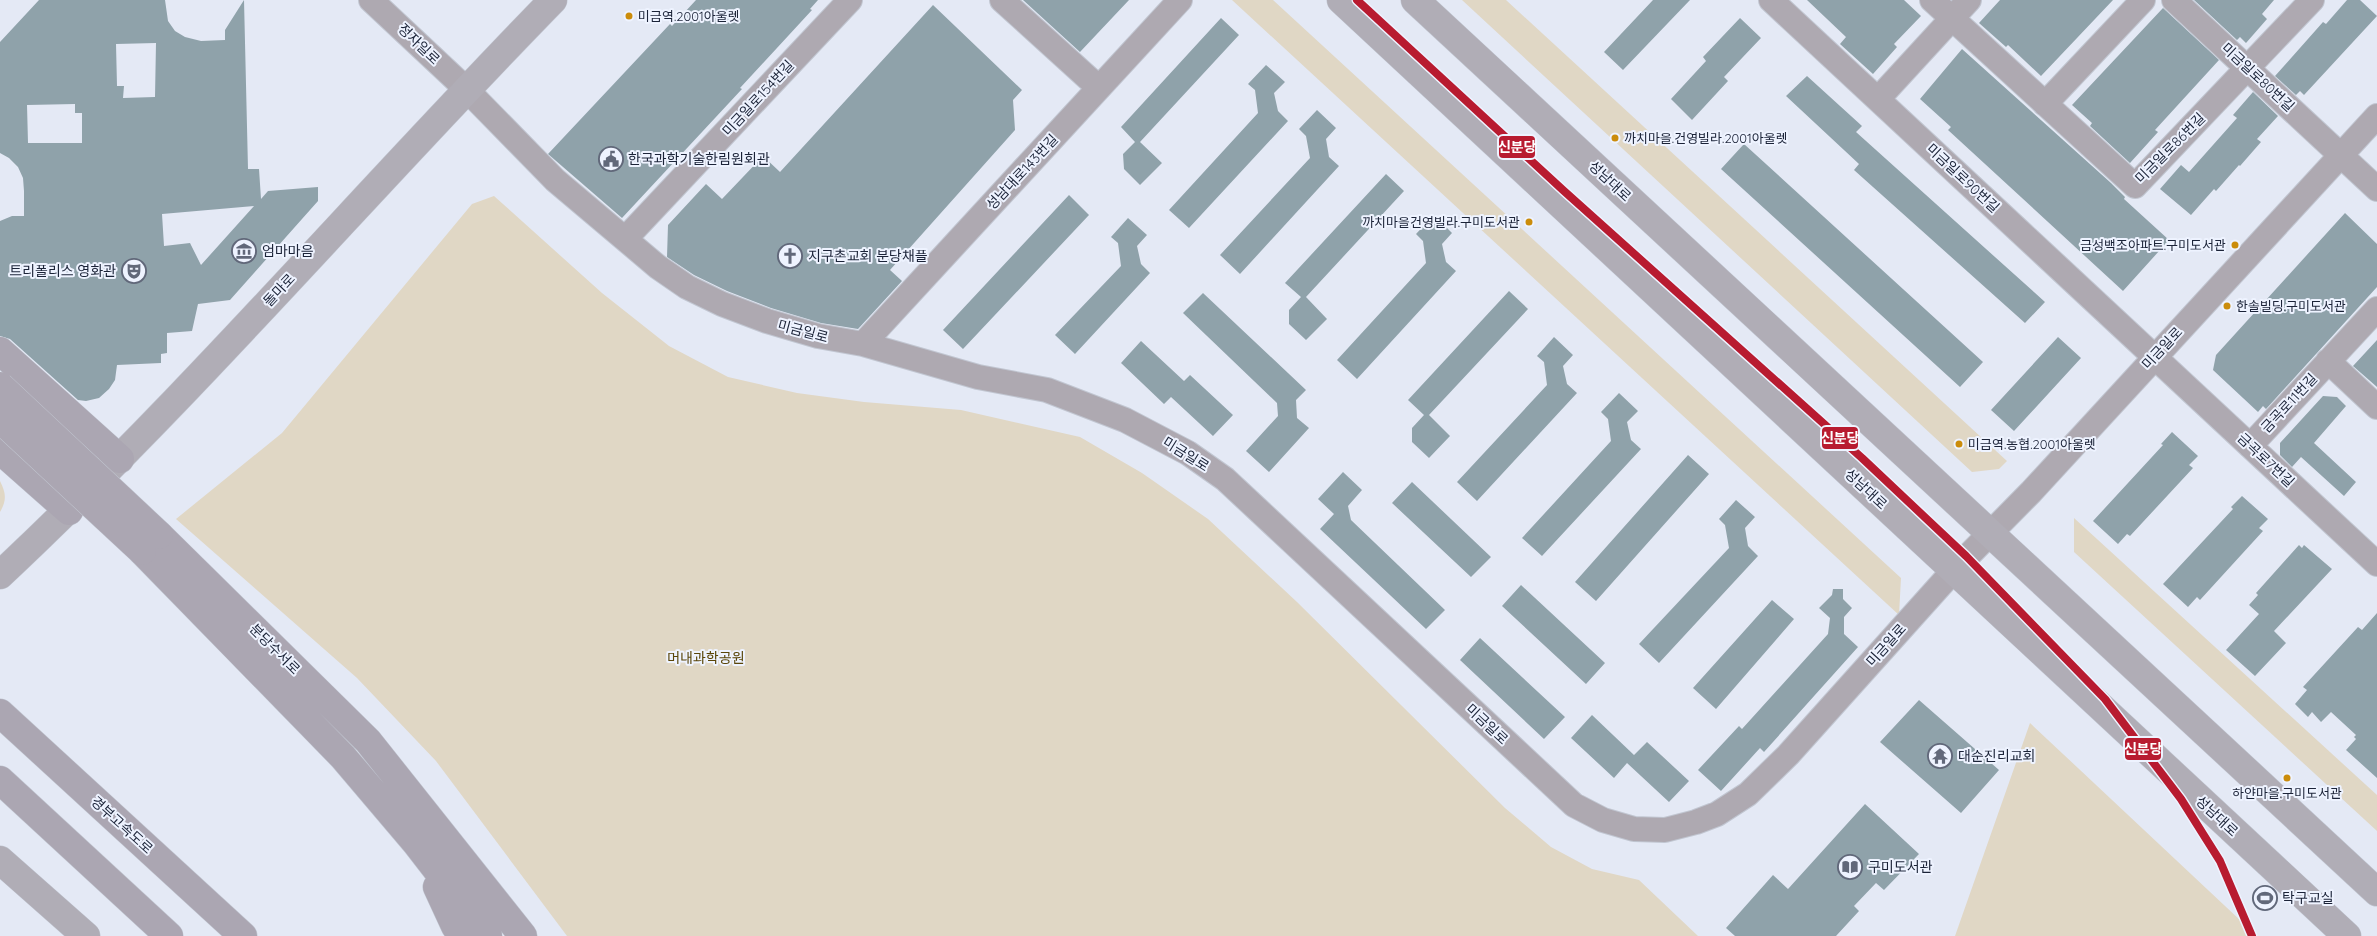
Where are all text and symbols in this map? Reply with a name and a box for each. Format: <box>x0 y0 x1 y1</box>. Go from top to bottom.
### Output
place label: 미금역.2001아울렛 <box>638 8 740 24</box>
marker: 미금역.2001아울렛 <box>624 11 634 21</box>
street label: 정자일로 <box>394 20 444 68</box>
street label: 미금일로80번길 <box>2218 39 2298 115</box>
street label: 미금일로154번길 <box>718 56 798 140</box>
street label: 미금일로86번길 <box>2131 109 2209 187</box>
street label: 성남대로143번길 <box>982 130 1062 214</box>
place label: 까치마을.건영빌라.2001아울렛 <box>1624 130 1788 146</box>
marker: 까치마을.건영빌라.2001아울렛 <box>1610 133 1620 143</box>
line badge: 신분당 <box>1498 135 1536 159</box>
text: 신분당 <box>1498 138 1536 156</box>
street label: 미금일로90번길 <box>1923 140 2003 216</box>
public building icon: 한국과학기술한림원회관 <box>598 146 624 172</box>
place label: 한국과학기술한림원회관 <box>628 150 770 168</box>
street label: 성남대로 <box>1585 157 1635 205</box>
place label: 까치마을건영빌라.구미도서관 <box>1362 214 1520 230</box>
marker: 까치마을건영빌라.구미도서관 <box>1524 217 1534 227</box>
place label: 금성백조아파트.구미도서관 <box>2080 237 2226 253</box>
museum icon: 엄마마음 <box>231 238 257 264</box>
marker: 금성백조아파트.구미도서관 <box>2230 240 2240 250</box>
place label: 엄마마음 <box>262 242 314 260</box>
church icon: 지구촌교회 분당채플 <box>777 243 803 269</box>
place label: 지구촌교회 분당채플 <box>808 247 928 265</box>
theatre icon: 트리폴리스 영화관 <box>121 258 147 284</box>
place label: 트리폴리스 영화관 <box>9 262 116 280</box>
street label: 돌마로 <box>259 270 299 310</box>
place label: 한솔빌딩.구미도서관 <box>2236 298 2346 314</box>
marker: 한솔빌딩.구미도서관 <box>2222 301 2232 311</box>
street label: 미금일로 <box>776 316 830 346</box>
street label: 미금일로 <box>2138 323 2186 373</box>
street label: 금곡로11번길 <box>2257 370 2321 436</box>
line badge: 신분당 <box>1821 426 1859 450</box>
text: 신분당 <box>1821 429 1859 447</box>
street label: 금곡로7번길 <box>2234 429 2298 491</box>
street label: 미금일로 <box>1159 433 1213 475</box>
place label: 미금역.농협.2001아울렛 <box>1968 436 2096 452</box>
marker: 미금역.농협.2001아울렛 <box>1954 439 1964 449</box>
street label: 성남대로 <box>1841 465 1891 513</box>
street label: 분당수서로 <box>246 620 304 678</box>
street label: 미금일로 <box>1862 620 1910 670</box>
park label: 머내과학공원 <box>667 649 745 667</box>
street label: 미금일로 <box>1462 700 1512 748</box>
line badge: 신분당 <box>2124 737 2162 761</box>
text: 신분당 <box>2124 740 2162 758</box>
temple icon: 대순진리교회 <box>1927 743 1953 769</box>
place label: 대순진리교회 <box>1958 747 2035 765</box>
marker: 하얀마을.구미도서관 <box>2282 773 2292 783</box>
place label: 하얀마을.구미도서관 <box>2232 785 2342 801</box>
street label: 경부고속도로 <box>87 792 157 858</box>
street label: 성남대로 <box>2192 792 2242 840</box>
library icon: 구미도서관 <box>1837 854 1863 880</box>
place label: 구미도서관 <box>1868 858 1933 876</box>
sports icon: 탁구교실 <box>2252 885 2278 911</box>
place label: 탁구교실 <box>2282 889 2334 907</box>

